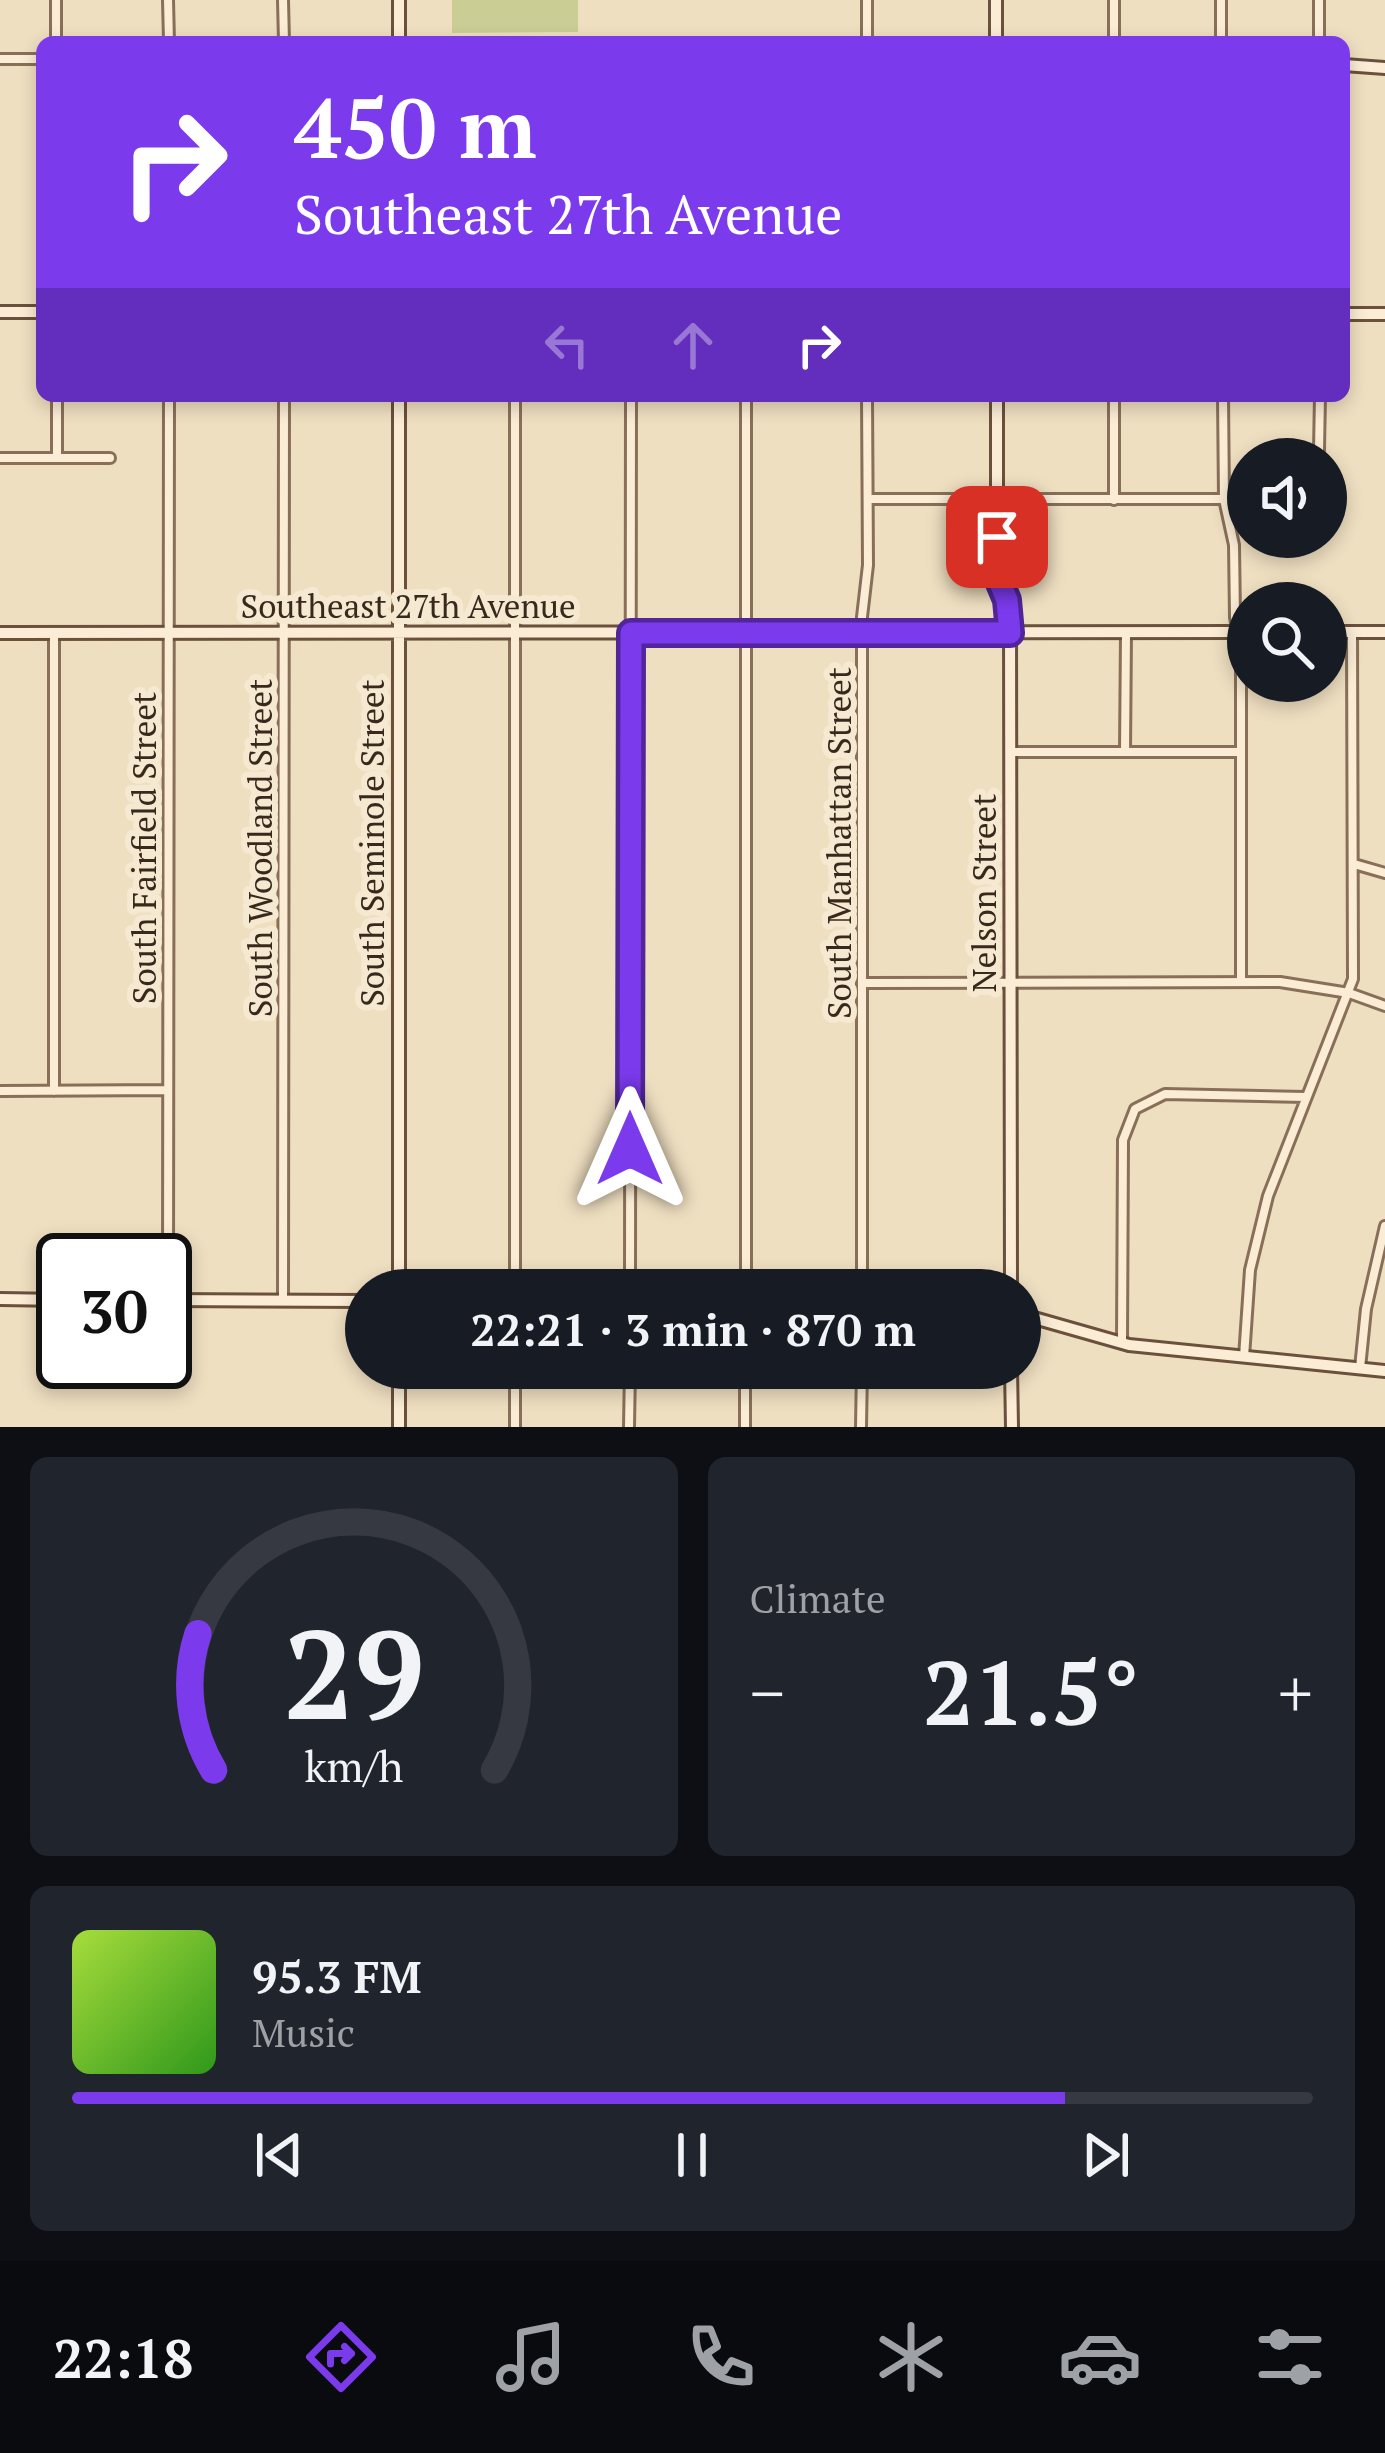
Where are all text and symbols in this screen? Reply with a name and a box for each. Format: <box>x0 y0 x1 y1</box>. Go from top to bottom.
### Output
text: 450 m <box>294 71 537 182</box>
icon: right <box>96 84 252 240</box>
text: Southeast 27th Avenue <box>294 178 842 249</box>
icon: left <box>534 312 600 378</box>
icon: ahead <box>660 312 726 378</box>
icon: right <box>786 312 852 378</box>
map controls <box>1227 438 1347 702</box>
button: sound <box>1227 438 1347 558</box>
pin <box>946 486 1048 588</box>
icon: arrive <box>964 504 1030 570</box>
button: search <box>1227 582 1347 702</box>
street label: Southeast 27th Avenue <box>240 584 576 627</box>
street label: South Manhattan Street <box>817 667 860 1019</box>
street label: South Woodland Street <box>238 679 281 1017</box>
street label: South Seminole Street <box>350 679 393 1007</box>
street label: South Fairfield Street <box>122 692 165 1004</box>
street label: Nelson Street <box>962 794 1005 992</box>
position arrow <box>567 1086 693 1212</box>
speed limit sign: 30 <box>36 1233 192 1389</box>
text: 22:21 · 3 min · 870 m <box>470 1299 916 1359</box>
text: Climate <box>750 1572 886 1624</box>
text: 29 <box>283 1589 424 1755</box>
text: 21.5° <box>923 1631 1139 1751</box>
text: − <box>750 1648 785 1736</box>
text: + <box>1278 1648 1313 1736</box>
text: km/h <box>304 1736 403 1793</box>
text: 95.3 FM <box>252 1946 421 2006</box>
text: Music <box>252 2006 355 2058</box>
icon: previous <box>246 2122 312 2188</box>
icon: pause <box>659 2122 725 2188</box>
icon: next <box>1073 2122 1139 2188</box>
icon: directions <box>299 2315 383 2399</box>
icon: music <box>489 2315 573 2399</box>
icon: phone <box>679 2315 763 2399</box>
icon: climate <box>869 2315 953 2399</box>
icon: car <box>1058 2315 1142 2399</box>
icon: filters <box>1248 2315 1332 2399</box>
text: 22:18 <box>53 2322 193 2393</box>

